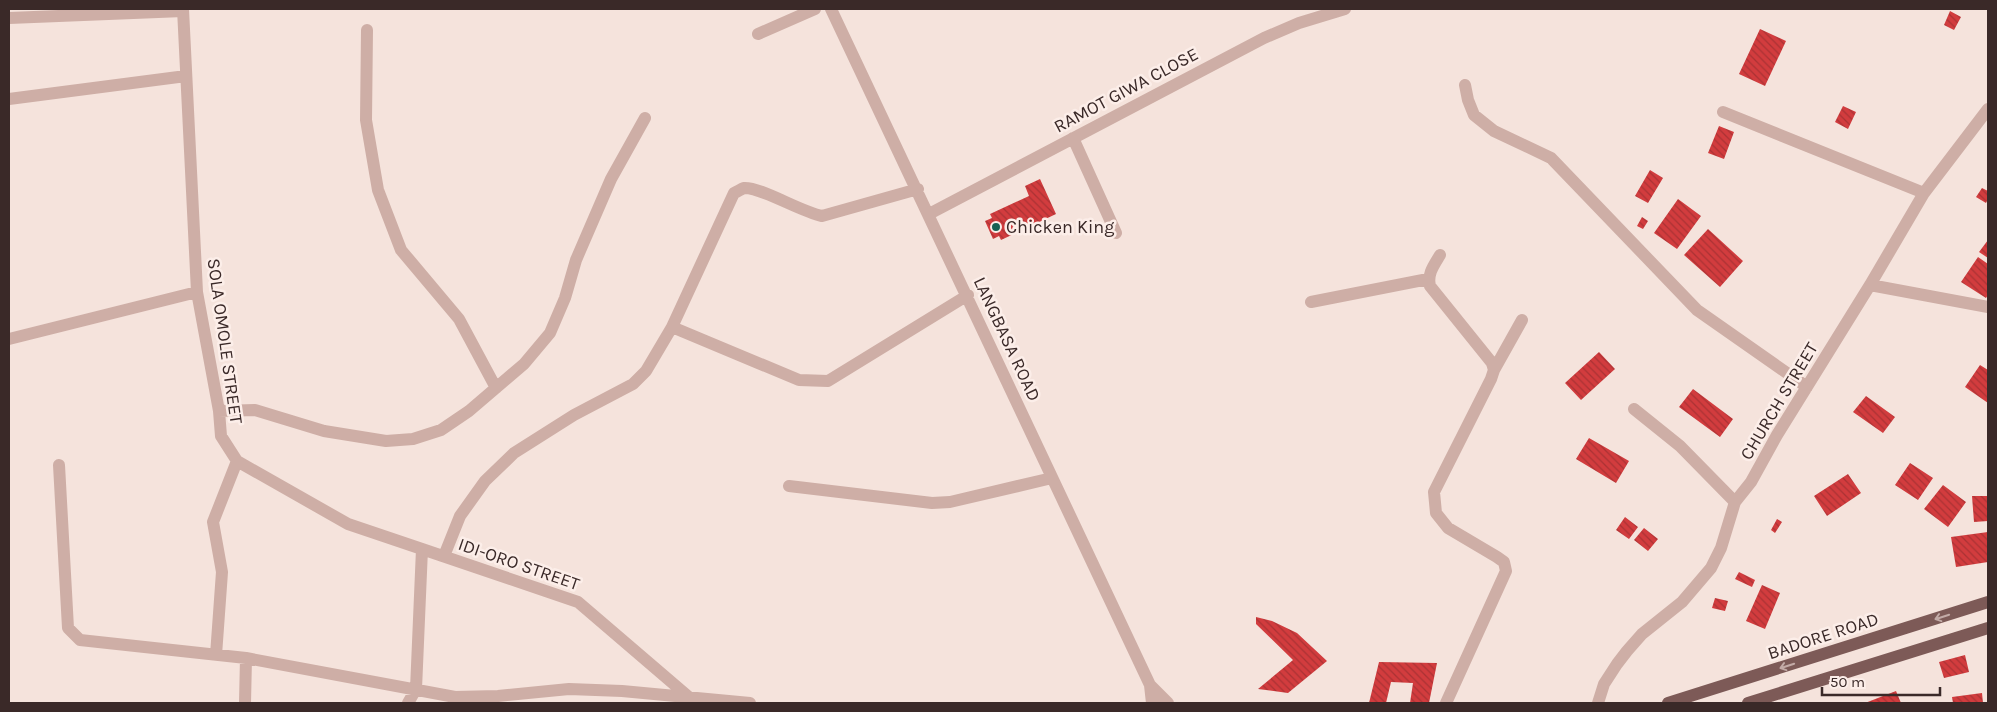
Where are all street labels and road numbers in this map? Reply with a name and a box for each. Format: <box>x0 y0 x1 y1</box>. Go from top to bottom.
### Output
street label: RAMOT GIWA CLOSE <box>1050 43 1202 137</box>
street label: SOLA OMOLE STREET <box>202 257 248 425</box>
street label: LANGBASA ROAD <box>969 273 1045 405</box>
street label: CHURCH STREET <box>1735 338 1823 464</box>
street label: IDI-ORO STREET <box>455 533 583 595</box>
street label: BADORE ROAD <box>1765 608 1881 664</box>

